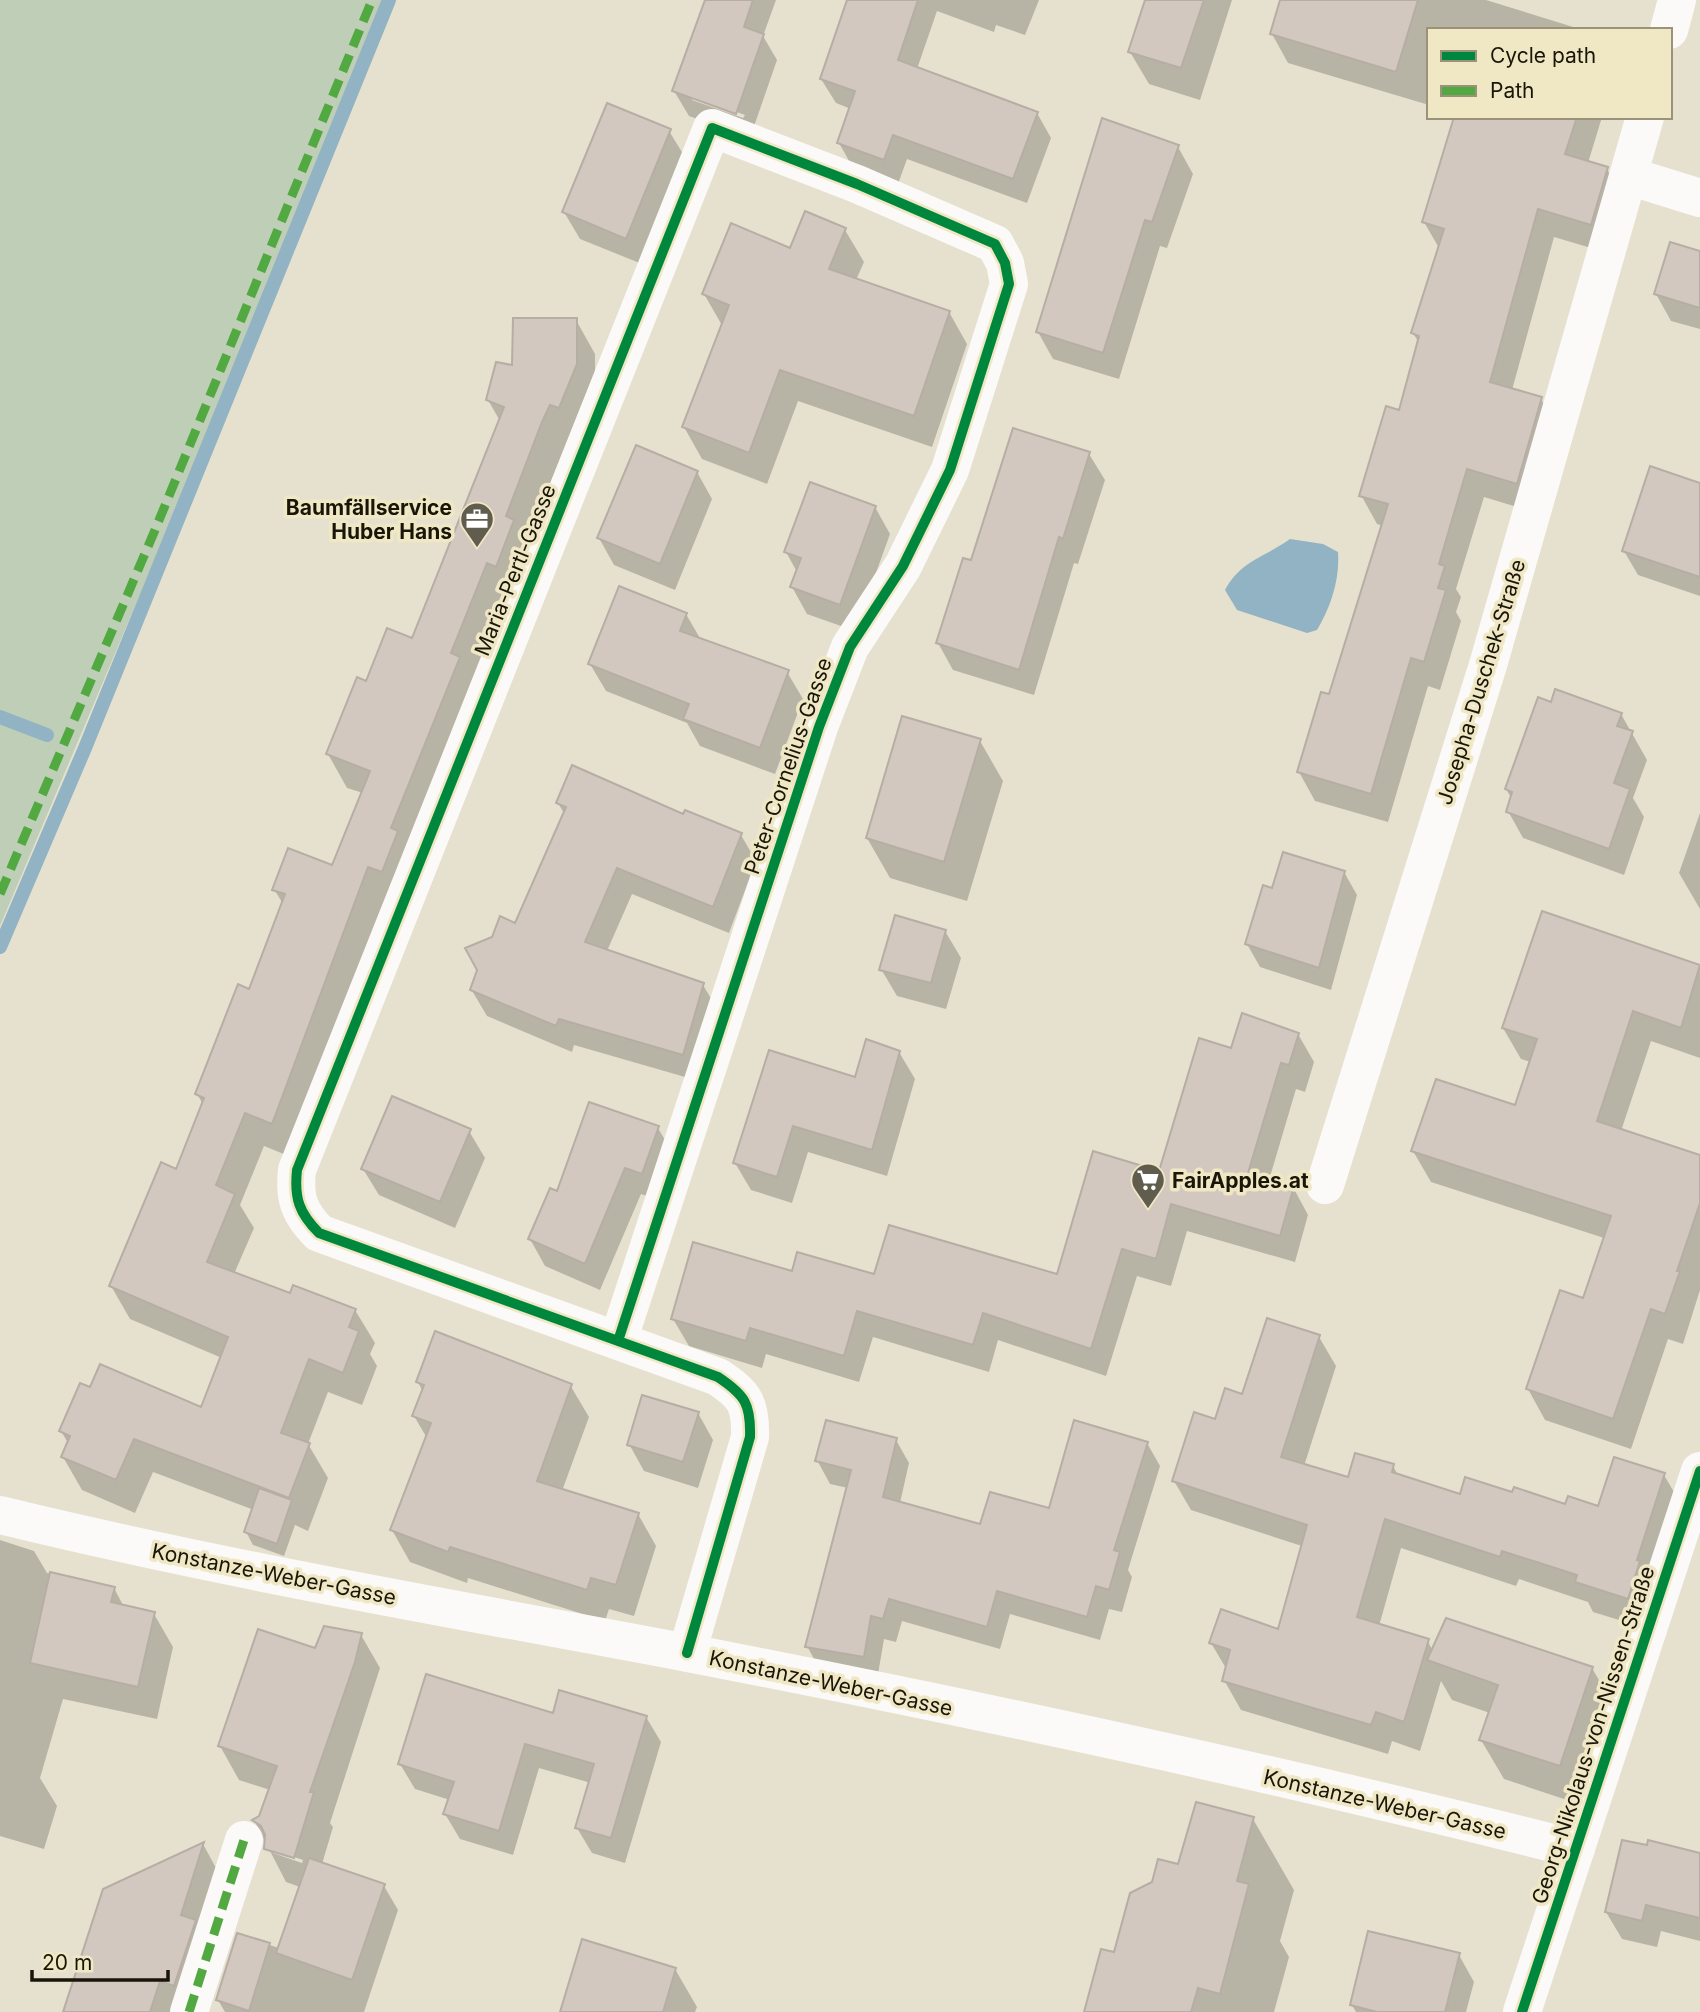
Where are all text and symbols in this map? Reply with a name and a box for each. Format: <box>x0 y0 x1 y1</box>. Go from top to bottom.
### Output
legend <box>1427 28 1672 119</box>
text: Cycle path <box>1490 43 1596 68</box>
text: Path <box>1490 78 1535 103</box>
street label: Maria-Pertl-Gasse <box>469 481 561 659</box>
place label: Baumfällservice Huber Hans <box>286 495 452 544</box>
office icon: Baumfällservice Huber Hans <box>458 500 496 549</box>
street label: Josepha-Duschek-Straße <box>1432 556 1530 808</box>
street label: Peter-Cornelius-Gasse <box>739 655 837 877</box>
supermarket icon: FairApples.at <box>1129 1161 1167 1210</box>
place label: FairApples.at <box>1172 1168 1309 1193</box>
street label: Konstanze-Weber-Gasse <box>150 1538 398 1610</box>
street label: Georg-Nikolaus-von-Nissen-Straße <box>1526 1563 1660 1907</box>
street label: Konstanze-Weber-Gasse <box>707 1645 955 1721</box>
street label: Konstanze-Weber-Gasse <box>1261 1764 1509 1844</box>
scale bar <box>32 1938 168 1982</box>
text: 20 m <box>42 1950 92 1975</box>

